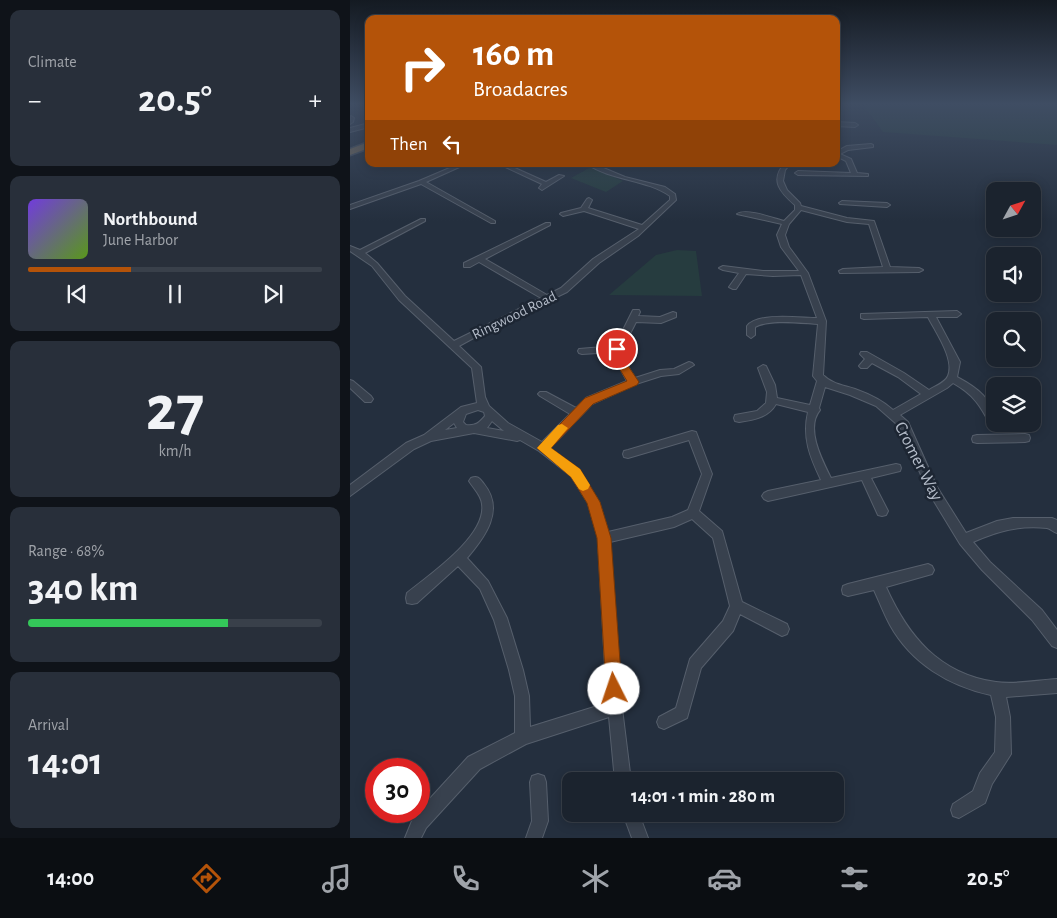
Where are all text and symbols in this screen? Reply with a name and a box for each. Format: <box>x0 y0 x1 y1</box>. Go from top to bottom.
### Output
icon: right <box>390 35 455 100</box>
text: 160 m <box>473 37 554 72</box>
text: Climate <box>28 54 77 70</box>
text: Broadacres <box>473 78 568 100</box>
text: 20.5° <box>138 81 212 119</box>
text: − <box>28 87 41 115</box>
text: + <box>309 87 322 115</box>
icon: left <box>438 130 466 158</box>
text: Then <box>390 135 428 154</box>
north arrow <box>986 182 1041 238</box>
map controls <box>986 182 1041 432</box>
text: Northbound <box>103 210 198 229</box>
text: June Harbor <box>103 232 178 248</box>
button: sound <box>986 247 1041 302</box>
icon: previous <box>63 280 91 308</box>
icon: pause <box>161 280 189 308</box>
icon: next <box>259 280 287 308</box>
street label: Ringwood Road <box>470 289 559 342</box>
button: search <box>986 312 1041 367</box>
pin <box>596 328 638 370</box>
icon: arrive <box>603 335 631 363</box>
text: 27 <box>146 377 204 442</box>
button: layers <box>986 377 1041 432</box>
street label: Cromer Way <box>891 419 946 504</box>
text: km/h <box>158 443 192 459</box>
text: Range · 68% <box>28 543 104 559</box>
text: 340 km <box>28 570 139 608</box>
position arrow <box>587 662 639 714</box>
text: Arrival <box>28 717 69 733</box>
text: 14:01 <box>28 744 103 782</box>
speed limit sign: 30 <box>365 758 430 823</box>
text: 14:01 · 1 min · 280 m <box>631 787 775 806</box>
icon: directions <box>189 861 224 896</box>
icon: music <box>319 861 354 896</box>
icon: phone <box>448 861 483 896</box>
icon: climate <box>578 861 613 896</box>
icon: car <box>707 861 742 896</box>
icon: filters <box>837 861 872 896</box>
text: 14:00 <box>47 867 94 889</box>
text: 20.5° <box>967 867 1010 889</box>

